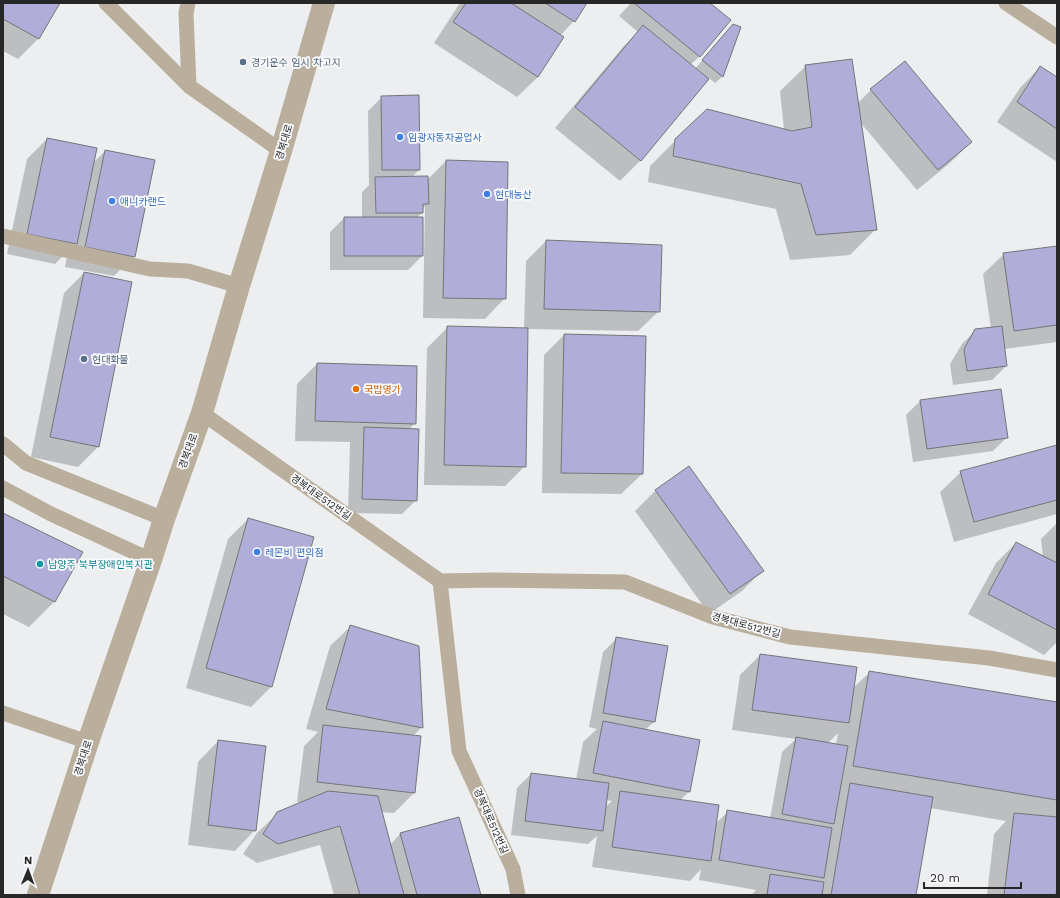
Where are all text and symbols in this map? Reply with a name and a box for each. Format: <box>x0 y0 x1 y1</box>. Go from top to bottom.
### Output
marker: 경기운수 임시 차고지 <box>238 57 248 67</box>
place label: 경기운수 임시 차고지 <box>251 57 341 68</box>
street label: 경복대로 <box>273 123 295 161</box>
marker: 임광자동차공업사 <box>395 132 405 142</box>
place label: 임광자동차공업사 <box>408 132 482 143</box>
marker: 현대농산 <box>482 189 492 199</box>
place label: 현대농산 <box>495 189 532 200</box>
marker: 애니카랜드 <box>107 196 117 206</box>
place label: 애니카랜드 <box>120 196 166 207</box>
marker: 현대화물 <box>79 354 89 364</box>
place label: 현대화물 <box>92 354 129 365</box>
marker: 국밥명가 <box>351 384 361 394</box>
place label: 국밥명가 <box>364 384 401 395</box>
street label: 경복대로 <box>177 432 199 470</box>
street label: 경복대로512번길 <box>289 472 353 522</box>
marker: 레몬비 편의점 <box>252 547 262 557</box>
place label: 레몬비 편의점 <box>265 547 324 558</box>
marker: 남양주 북부장애인복지관 <box>35 559 45 569</box>
place label: 남양주 북부장애인복지관 <box>48 559 153 570</box>
street label: 경복대로512번길 <box>710 611 782 639</box>
street label: 경복대로 <box>72 739 94 777</box>
street label: 경복대로512번길 <box>472 786 510 856</box>
north arrow <box>8 850 48 890</box>
text: N <box>24 854 32 867</box>
scale bar <box>924 864 1021 890</box>
text: 20 m <box>930 871 960 885</box>

